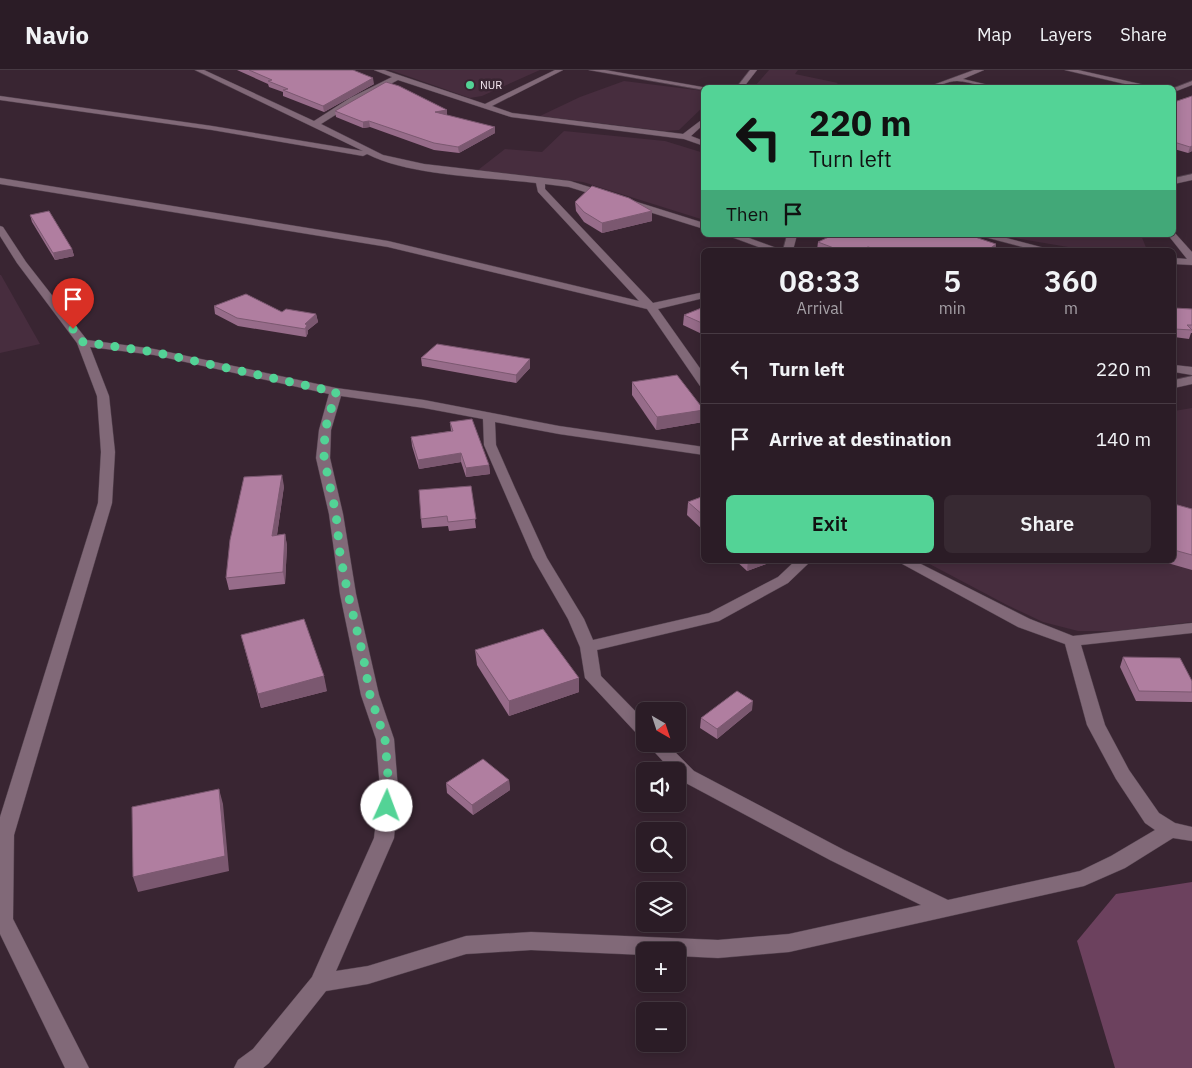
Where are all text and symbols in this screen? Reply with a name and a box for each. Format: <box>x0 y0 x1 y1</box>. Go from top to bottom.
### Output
text: Navio <box>25 19 89 51</box>
text: Map <box>977 23 1012 46</box>
text: Layers <box>1040 23 1092 46</box>
text: Share <box>1120 23 1167 46</box>
place label: NUR <box>480 78 502 92</box>
marker: NUR <box>464 79 476 91</box>
text: 220 m <box>809 100 912 146</box>
icon: left <box>726 105 791 170</box>
text: Turn left <box>809 144 892 173</box>
icon: arrive <box>779 200 807 228</box>
text: Then <box>726 202 769 226</box>
text: 08:33 <box>779 261 861 300</box>
text: 5 <box>943 261 961 300</box>
text: 360 <box>1044 261 1098 300</box>
pin <box>52 278 94 329</box>
icon: arrive <box>59 285 87 313</box>
text: Arrival <box>797 298 843 318</box>
text: min <box>939 298 966 318</box>
text: m <box>1064 298 1078 318</box>
icon: left <box>726 355 754 383</box>
text: Turn left <box>769 357 845 381</box>
text: 220 m <box>1096 357 1151 381</box>
icon: arrive <box>726 425 754 453</box>
text: Arrive at destination <box>769 427 952 451</box>
text: 140 m <box>1096 427 1151 451</box>
button: Exit <box>726 495 934 553</box>
button: Share <box>944 495 1151 553</box>
north arrow <box>636 702 686 752</box>
map controls <box>636 702 686 1052</box>
button: sound <box>636 762 686 812</box>
position arrow <box>360 779 412 831</box>
button: search <box>636 822 686 872</box>
button: layers <box>636 882 686 932</box>
button: + <box>636 942 686 992</box>
button: − <box>636 1002 686 1052</box>

